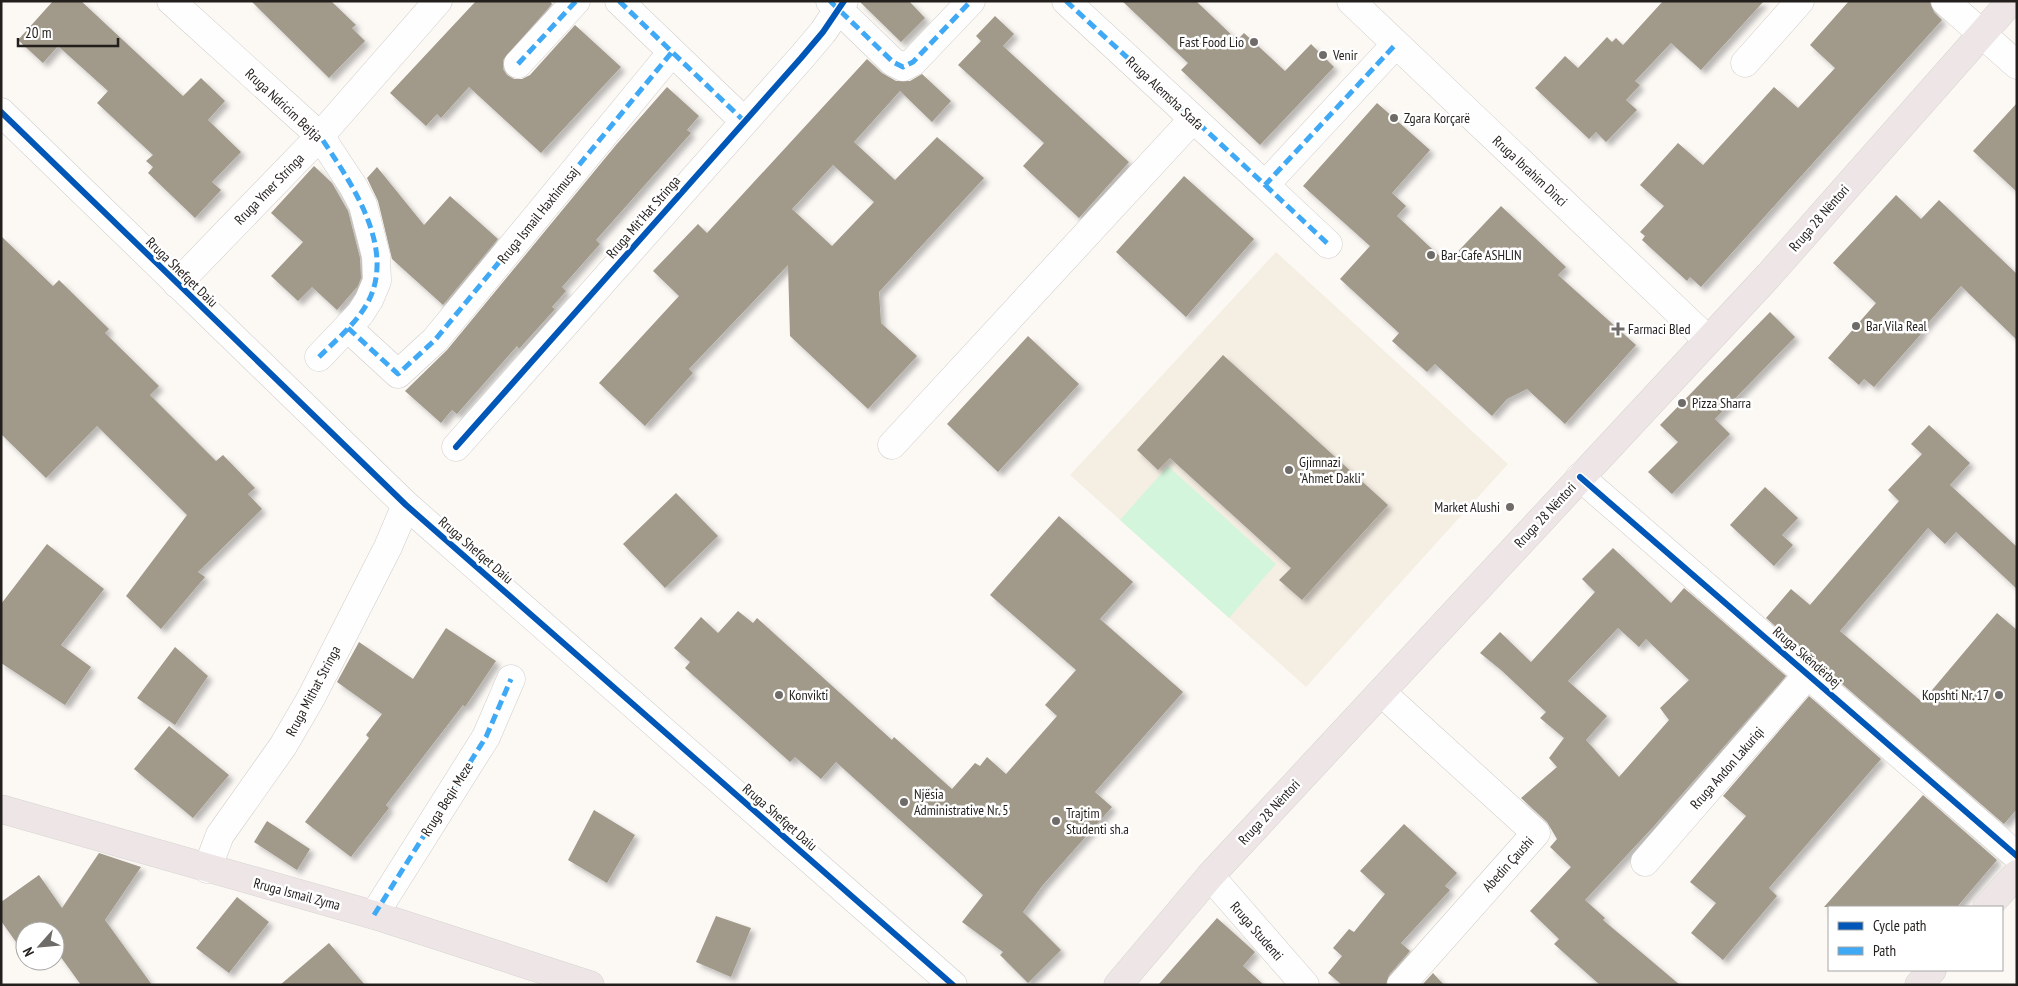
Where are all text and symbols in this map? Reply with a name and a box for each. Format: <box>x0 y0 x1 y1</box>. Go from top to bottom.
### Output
scale bar <box>18 15 118 47</box>
text: 20 m <box>25 23 51 42</box>
place label: Fast Food Lio <box>1179 33 1244 51</box>
marker: Fast Food Lio <box>1248 36 1260 48</box>
place label: Venir <box>1332 46 1358 64</box>
marker: Venir <box>1317 49 1329 61</box>
street label: Rruga Alemsha Stafa <box>1122 52 1208 134</box>
street label: Rruga Ndricim Bejtja <box>241 64 327 146</box>
place label: Zgara Korçarë <box>1404 109 1470 127</box>
marker: Zgara Korçarë <box>1388 112 1400 124</box>
street label: Rruga Ibrahim Dinci <box>1489 132 1571 210</box>
street label: Rruga Ymer Stringa <box>230 149 308 229</box>
street label: Rruga Ismail Haxhimusaj <box>493 163 583 267</box>
street label: Rruga Mit'Hat Stringa <box>602 172 684 262</box>
street label: Rruga 28 Nëntori <box>1785 181 1853 255</box>
street label: Rruga Shefqet Daiu <box>142 233 222 311</box>
place label: Bar-Cafe ASHLIN <box>1441 246 1522 264</box>
marker: Bar-Cafe ASHLIN <box>1425 249 1437 261</box>
place label: Bar Vila Real <box>1866 317 1928 335</box>
place label: Farmaci Bled <box>1628 320 1691 338</box>
marker: Bar Vila Real <box>1850 320 1862 332</box>
marker: Farmaci Bled <box>1612 323 1624 335</box>
place label: Pizza Sharra <box>1692 394 1751 412</box>
marker: Pizza Sharra <box>1676 397 1688 409</box>
place label: Gjimnazi "Ahmet Dakli" <box>1299 453 1365 487</box>
marker: Gjimnazi "Ahmet Dakli" <box>1283 464 1295 476</box>
street label: Rruga 28 Nëntori <box>1510 479 1580 551</box>
place label: Market Alushi <box>1434 498 1500 516</box>
marker: Market Alushi <box>1504 501 1516 513</box>
street label: Rruga Shefqet Daiu <box>435 513 517 587</box>
street label: Rruga Skëndërbej <box>1769 622 1845 692</box>
street label: Rruga Mithat Stringa <box>282 643 344 739</box>
place label: Konvikti <box>789 686 828 704</box>
place label: Kopshti Nr. 17 <box>1922 686 1989 704</box>
marker: Konvikti <box>773 689 785 701</box>
marker: Kopshti Nr. 17 <box>1993 689 2005 701</box>
street label: Rruga Andon Lakuriqi <box>1686 723 1768 813</box>
street label: Rruga Beqir Meze <box>417 758 477 840</box>
street label: Rruga 28 Nëntori <box>1234 776 1304 848</box>
street label: Rruga Shefqet Daiu <box>739 780 821 854</box>
place label: Njësia Administrative Nr. 5 <box>914 785 1009 819</box>
marker: Njësia Administrative Nr. 5 <box>898 796 910 808</box>
place label: Trajtim Studenti sh.a <box>1066 804 1129 838</box>
marker: Trajtim Studenti sh.a <box>1050 815 1062 827</box>
street label: Abedin Çaushi <box>1478 833 1538 895</box>
street label: Rruga Ismail Zyma <box>252 874 342 914</box>
street label: Rruga Studenti <box>1227 898 1287 964</box>
legend <box>1828 906 2003 971</box>
text: Cycle path <box>1873 916 1926 935</box>
north arrow <box>15 921 65 971</box>
text: Path <box>1873 941 1896 960</box>
text: N <box>19 944 38 959</box>

